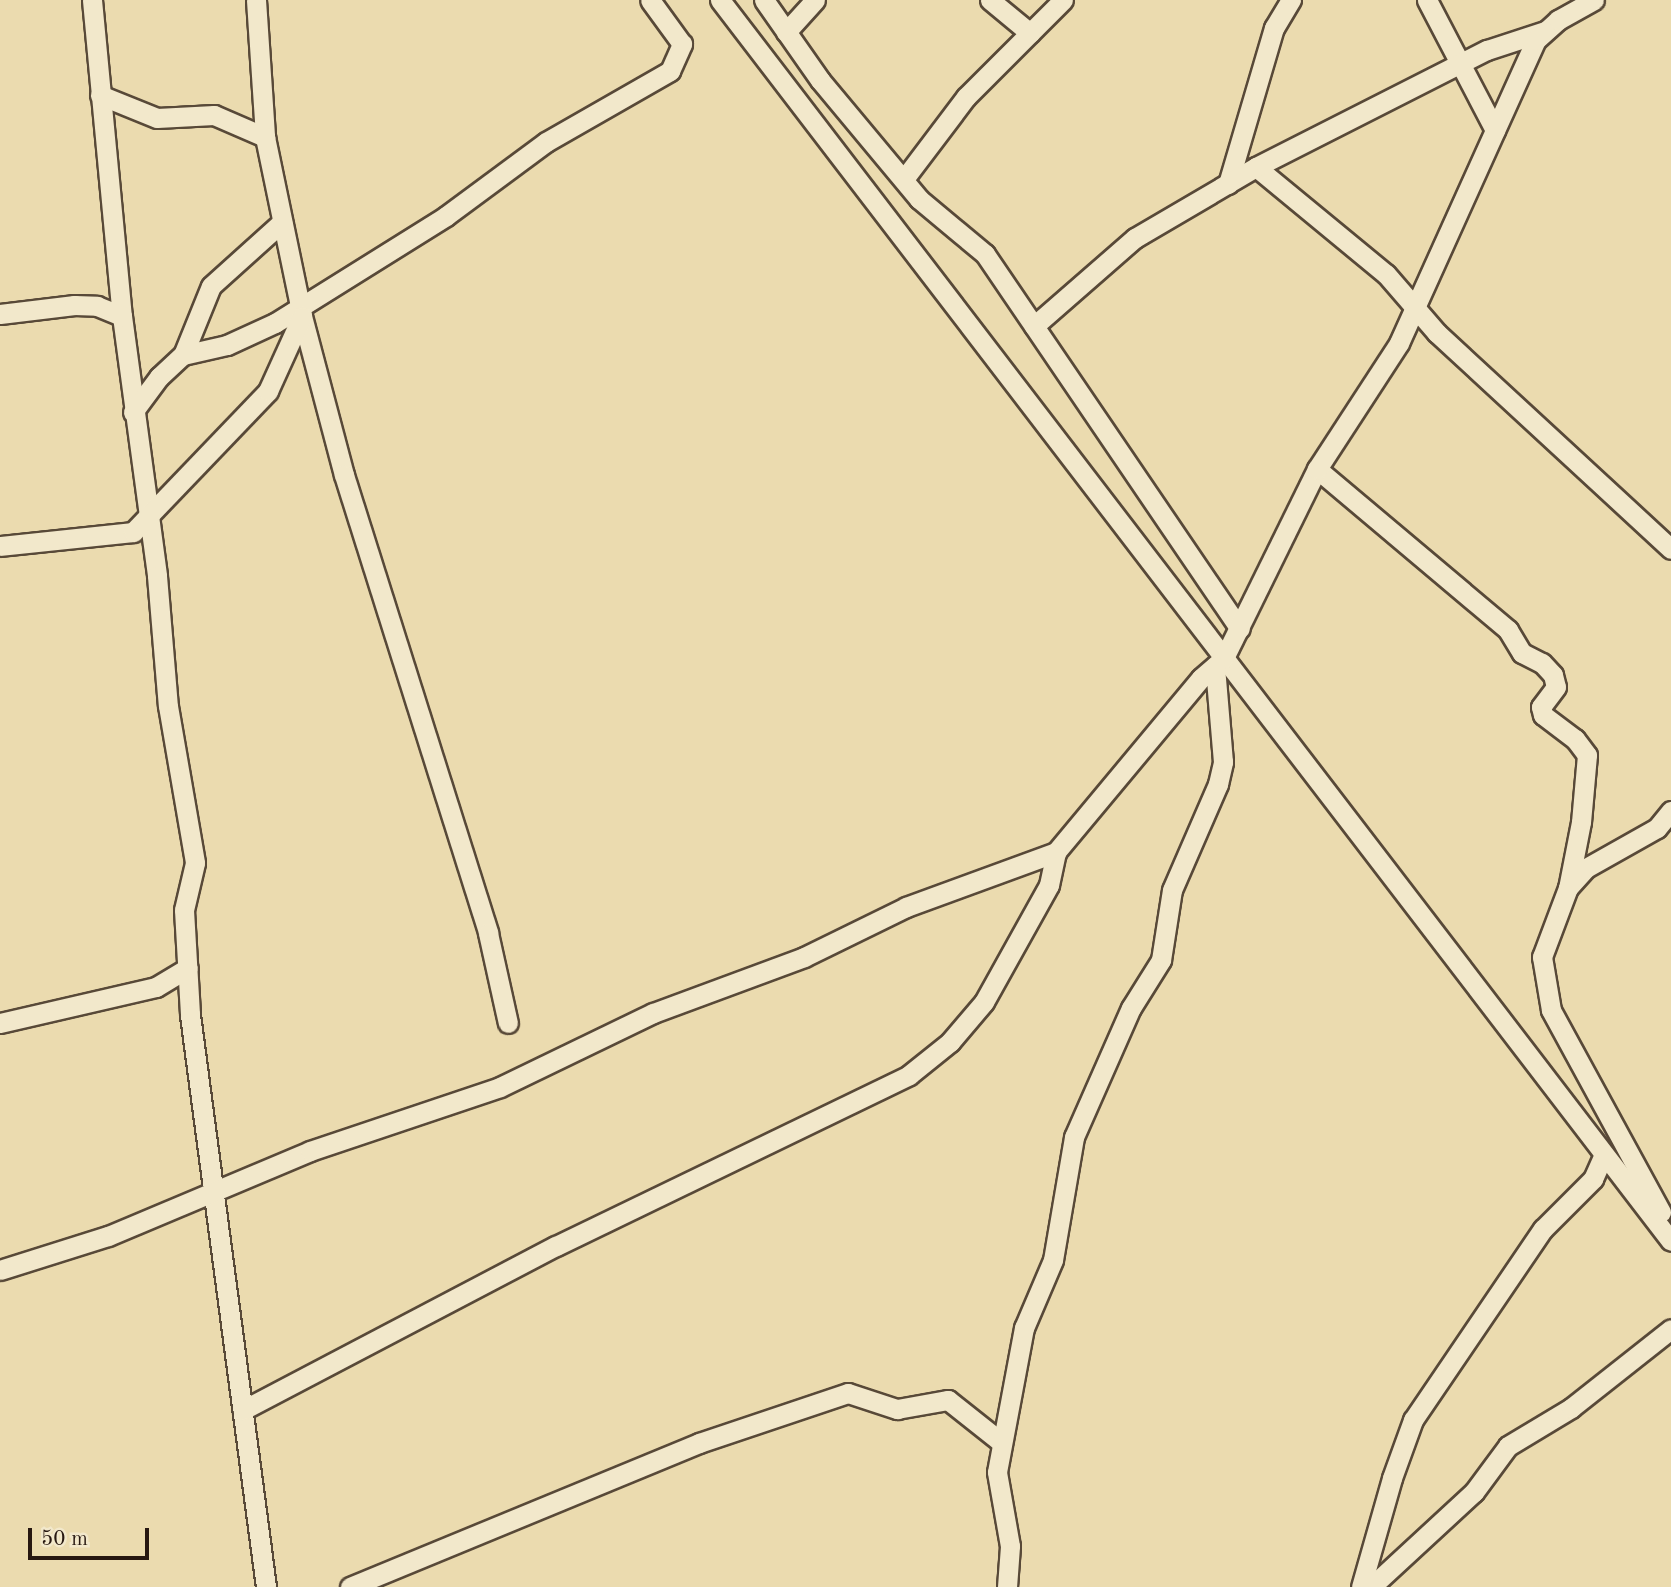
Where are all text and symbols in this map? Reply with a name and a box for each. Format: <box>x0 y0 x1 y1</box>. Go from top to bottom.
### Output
scale bar <box>32 1514 152 1558</box>
text: 50 m <box>41 1529 88 1550</box>

